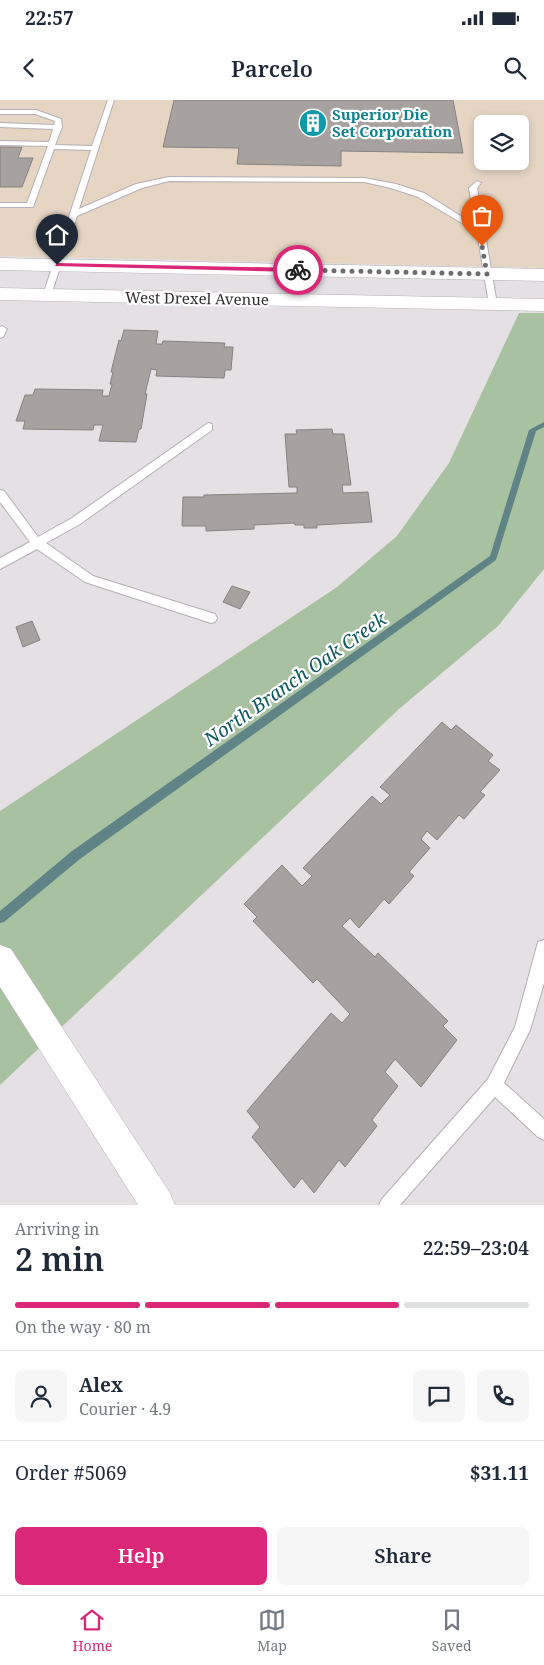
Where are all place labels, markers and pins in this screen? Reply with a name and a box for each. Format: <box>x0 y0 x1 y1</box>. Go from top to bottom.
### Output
place label: Superior Die Set Corporation <box>332 104 452 141</box>
building icon: Superior Die Set Corporation <box>298 108 328 138</box>
pin <box>461 195 503 246</box>
pin <box>36 214 78 265</box>

